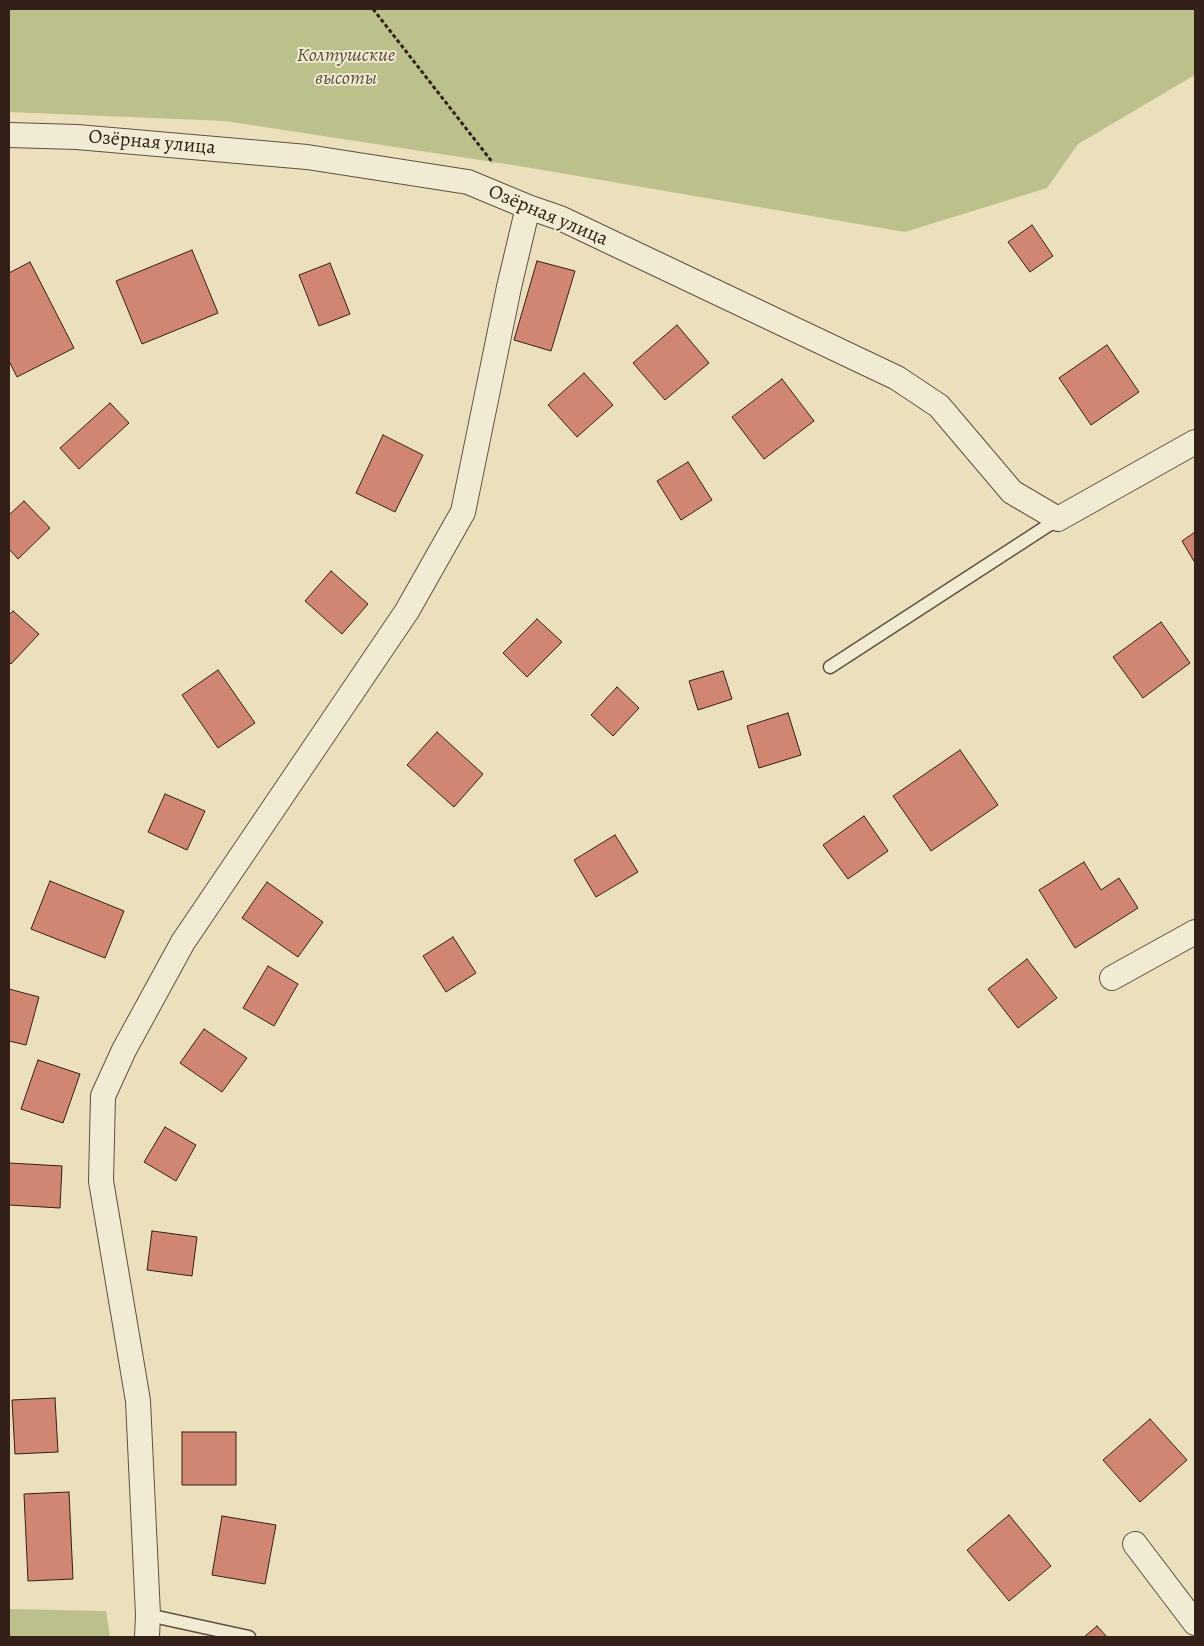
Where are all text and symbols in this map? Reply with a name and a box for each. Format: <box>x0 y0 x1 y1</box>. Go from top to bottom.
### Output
park label: Колтушские высоты <box>297 44 395 91</box>
street label: Озёрная улица <box>87 125 217 161</box>
street label: Озёрная улица <box>485 180 611 252</box>

